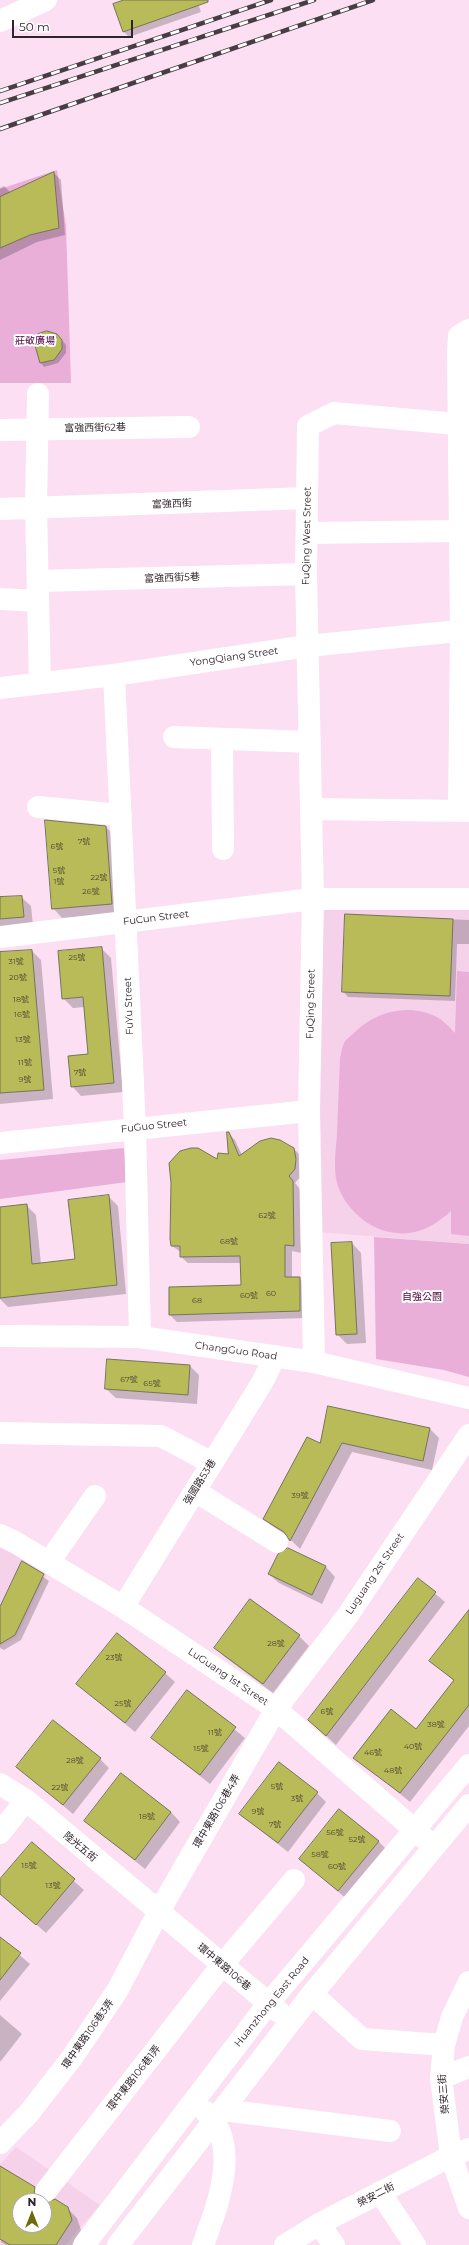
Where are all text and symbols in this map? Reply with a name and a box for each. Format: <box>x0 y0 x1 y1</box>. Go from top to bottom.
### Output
scale bar <box>14 12 135 38</box>
text: 50 m <box>19 19 50 34</box>
park label: 莊敬廣場 <box>15 335 55 347</box>
street label: 富強西街62巷 <box>64 421 126 435</box>
street label: FuQing West Street <box>300 487 314 585</box>
street label: 富強西街 <box>152 497 192 511</box>
street label: 富強西街5巷 <box>144 571 200 585</box>
street label: YongQiang Street <box>189 645 279 669</box>
house number: 7號 <box>78 837 90 847</box>
house number: 6號 <box>51 842 63 852</box>
house number: 5號 <box>53 866 65 876</box>
house number: 22號 <box>90 873 108 883</box>
house number: 1號 <box>54 877 64 887</box>
house number: 26號 <box>82 887 100 897</box>
street label: FuCun Street <box>122 908 190 928</box>
house number: 25號 <box>68 953 86 963</box>
house number: 31號 <box>8 957 24 967</box>
street label: FuQing Street <box>304 969 318 1039</box>
house number: 20號 <box>9 973 27 983</box>
street label: FuYu Street <box>122 977 136 1035</box>
house number: 18號 <box>13 995 29 1005</box>
house number: 16號 <box>14 1010 30 1020</box>
house number: 13號 <box>15 1035 31 1045</box>
house number: 11號 <box>18 1058 32 1068</box>
house number: 7號 <box>74 1068 86 1078</box>
house number: 9號 <box>19 1075 31 1085</box>
street label: FuGuo Street <box>120 1117 188 1135</box>
house number: 62號 <box>258 1211 276 1221</box>
house number: 68號 <box>220 1237 238 1247</box>
house number: 60 <box>266 1289 276 1299</box>
house number: 60號 <box>240 1291 258 1301</box>
park label: 自強公園 <box>402 1291 442 1303</box>
house number: 68 <box>192 1296 202 1306</box>
street label: ChangGuo Road <box>194 1339 278 1363</box>
house number: 67號 <box>120 1375 138 1385</box>
house number: 65號 <box>143 1379 161 1389</box>
street label: 強國路53巷 <box>181 1457 219 1507</box>
house number: 39號 <box>291 1491 309 1501</box>
street label: Luguang 2st Street <box>343 1531 407 1617</box>
house number: 28號 <box>267 1639 285 1649</box>
street label: LuGuang 1st Street <box>185 1646 271 1708</box>
house number: 23號 <box>105 1653 123 1663</box>
house number: 25號 <box>114 1699 132 1709</box>
house number: 6號 <box>321 1707 333 1717</box>
house number: 38號 <box>427 1720 445 1730</box>
house number: 11號 <box>208 1728 222 1738</box>
house number: 40號 <box>404 1742 422 1752</box>
house number: 15號 <box>193 1744 209 1754</box>
house number: 46號 <box>364 1748 382 1758</box>
house number: 28號 <box>66 1756 84 1766</box>
house number: 48號 <box>384 1766 402 1776</box>
street label: 環中東路106巷4弄 <box>191 1772 243 1850</box>
house number: 5號 <box>271 1782 283 1792</box>
house number: 22號 <box>51 1783 69 1793</box>
house number: 3號 <box>291 1794 303 1804</box>
house number: 9號 <box>252 1807 264 1817</box>
house number: 18號 <box>139 1812 155 1822</box>
house number: 7號 <box>269 1820 281 1830</box>
house number: 56號 <box>326 1828 344 1838</box>
street label: 陸光五街 <box>61 1830 99 1864</box>
house number: 52號 <box>348 1835 366 1845</box>
house number: 58號 <box>311 1850 329 1860</box>
house number: 15號 <box>21 1861 37 1871</box>
house number: 60號 <box>328 1862 346 1872</box>
house number: 13號 <box>45 1881 61 1891</box>
street label: 環中東路106巷 <box>195 1941 253 1993</box>
street label: Huanzhong East Road <box>232 1955 312 2049</box>
street label: 環中東路106巷3弄 <box>60 1997 116 2071</box>
street label: 環中東路106巷1弄 <box>105 2043 163 2113</box>
street label: 榮安三街 <box>436 2074 452 2114</box>
street label: 榮安二街 <box>355 2181 397 2209</box>
north arrow <box>12 2193 52 2233</box>
text: N <box>28 2195 36 2209</box>

